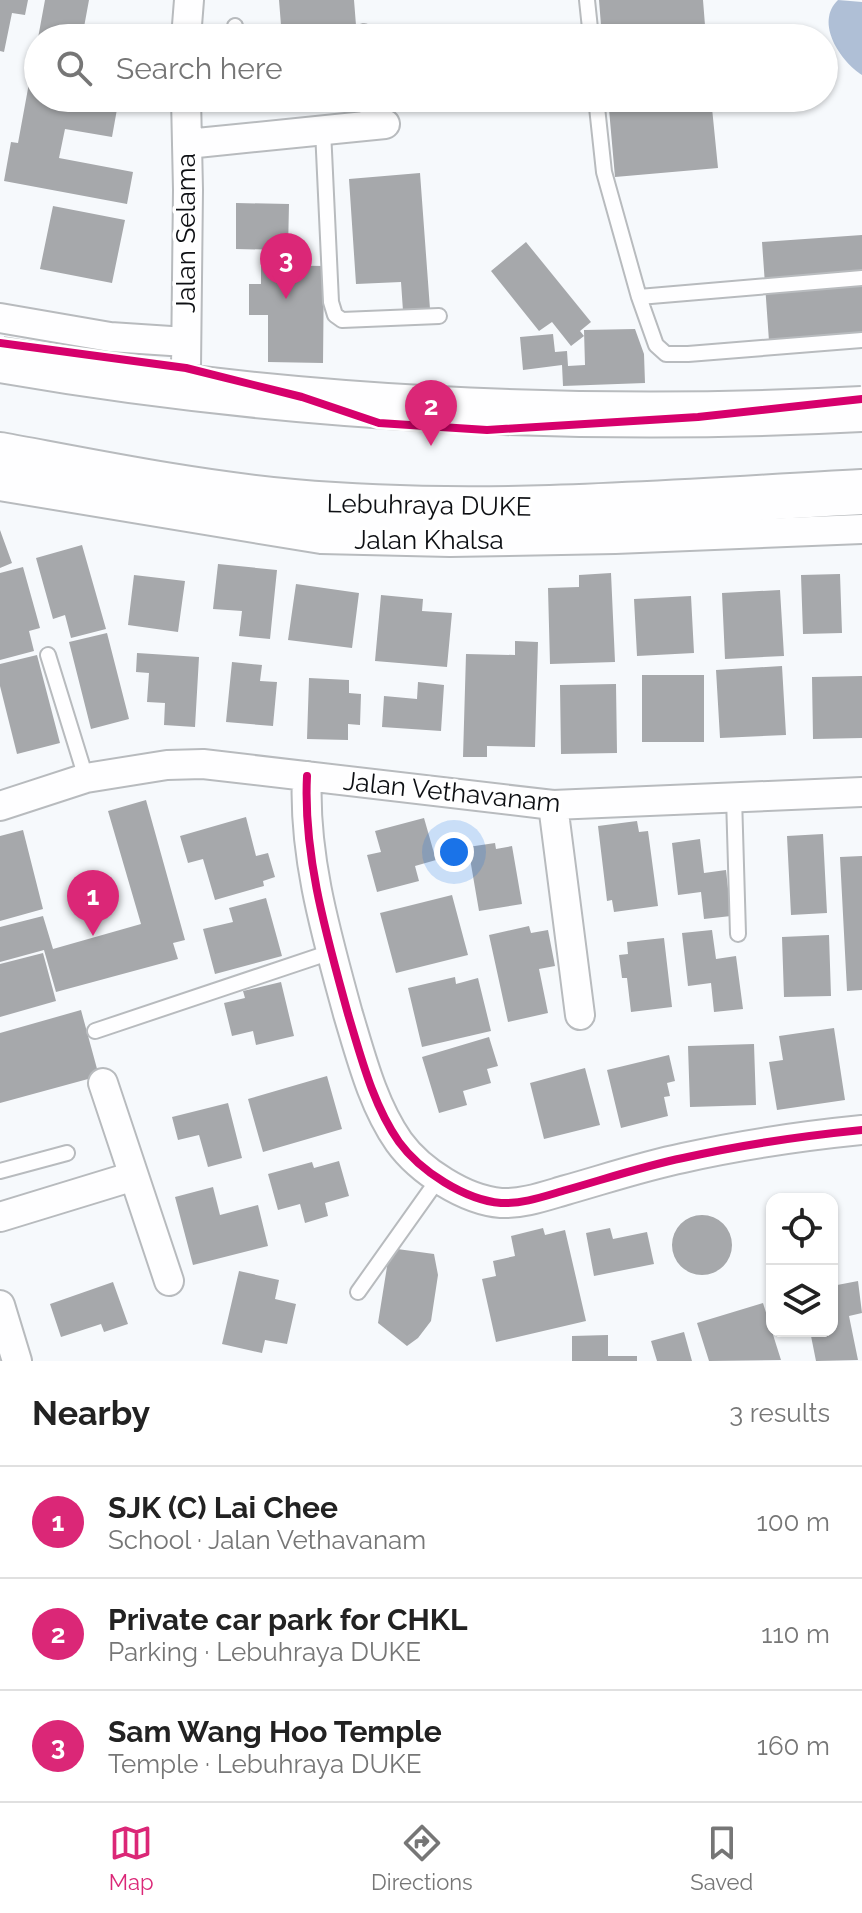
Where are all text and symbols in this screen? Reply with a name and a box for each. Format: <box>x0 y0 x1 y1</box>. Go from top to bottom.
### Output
search box <box>24 24 838 112</box>
icon: search <box>52 46 96 90</box>
text: Search here <box>116 51 283 86</box>
street label: Jalan Selama <box>171 153 201 313</box>
pin: 3 <box>260 233 312 299</box>
pin: 2 <box>405 380 457 446</box>
street label: Lebuhraya DUKE <box>326 488 532 522</box>
street label: Jalan Khalsa <box>354 525 504 555</box>
street label: Jalan Vethavanam <box>342 766 562 818</box>
your location <box>434 832 474 872</box>
pin: 1 <box>67 870 119 936</box>
map controls <box>766 1193 838 1337</box>
button: locate <box>766 1193 838 1265</box>
button: layers <box>766 1265 838 1337</box>
text: Nearby <box>32 1393 150 1433</box>
text: 3 results <box>729 1398 830 1428</box>
text: SJK (C) Lai Chee <box>108 1490 338 1525</box>
text: 1 <box>52 1507 64 1537</box>
text: 100 m <box>757 1507 830 1537</box>
text: School · Jalan Vethavanam <box>108 1525 426 1555</box>
text: Private car park for CHKL <box>108 1602 467 1637</box>
text: 2 <box>51 1619 65 1649</box>
text: 110 m <box>761 1619 830 1649</box>
text: Parking · Lebuhraya DUKE <box>108 1637 421 1667</box>
text: Sam Wang Hoo Temple <box>108 1714 442 1749</box>
text: 3 <box>51 1731 65 1761</box>
text: 160 m <box>757 1731 830 1761</box>
text: Temple · Lebuhraya DUKE <box>108 1749 422 1779</box>
tab: Map <box>109 1821 154 1895</box>
tab: Directions <box>371 1821 473 1895</box>
tab: Saved <box>690 1821 753 1895</box>

